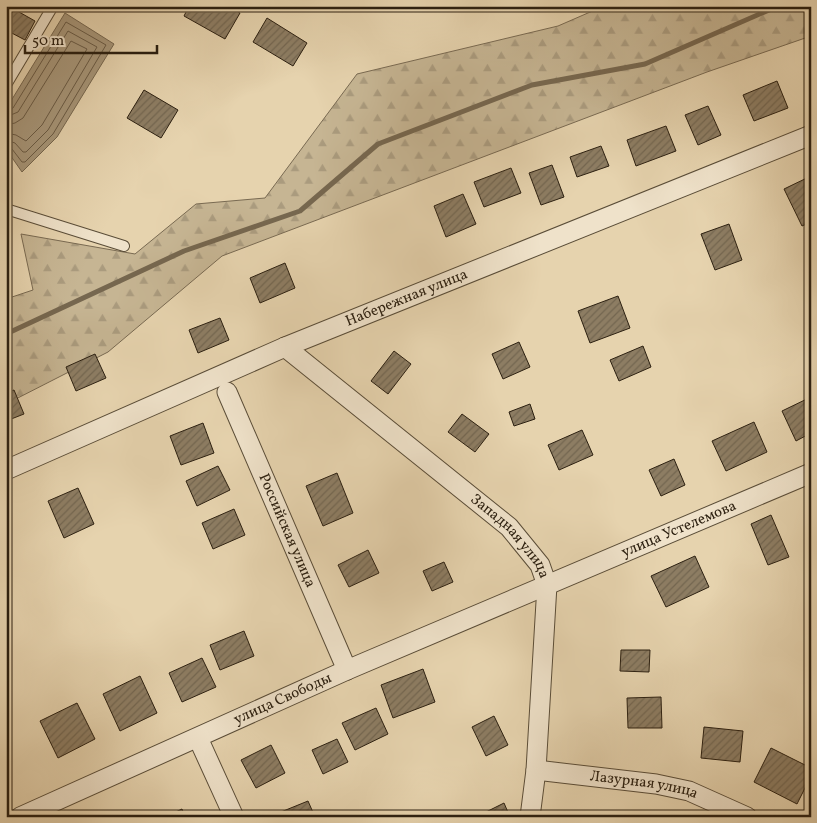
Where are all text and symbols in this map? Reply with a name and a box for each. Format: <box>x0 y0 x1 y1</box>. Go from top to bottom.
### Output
scale bar <box>25 22 158 54</box>
text: 50 m <box>32 31 64 52</box>
street label: Набережная улица <box>342 264 471 332</box>
street label: Российская улица <box>253 470 321 591</box>
street label: Западная улица <box>466 489 554 581</box>
street label: улица Устелемова <box>618 495 740 563</box>
street label: улица Свободы <box>230 668 335 730</box>
street label: Лазурная улица <box>589 766 702 804</box>

